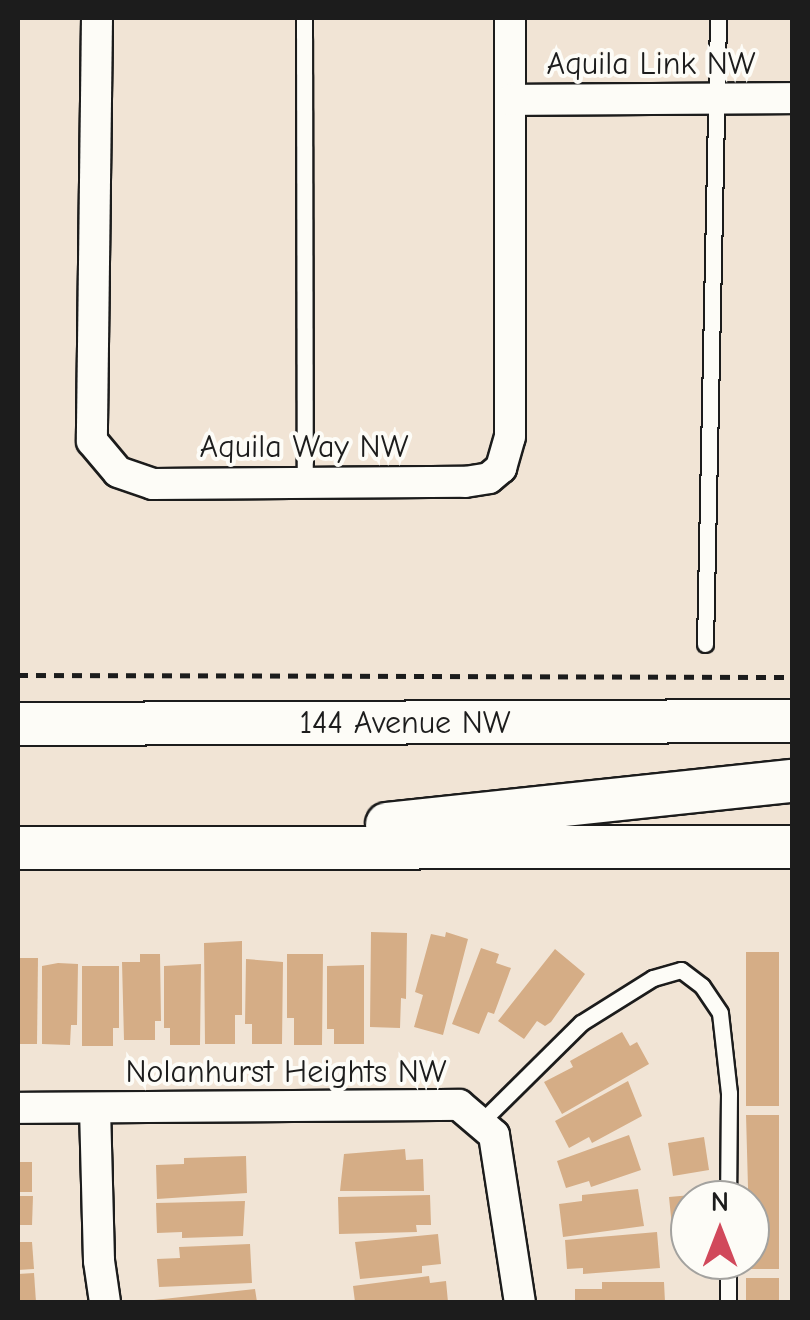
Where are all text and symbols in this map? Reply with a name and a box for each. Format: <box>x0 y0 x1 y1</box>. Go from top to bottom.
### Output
street label: Aquila Link NW <box>547 45 755 83</box>
street label: Aquila Way NW <box>200 428 408 466</box>
street label: 144 Avenue NW <box>299 704 511 742</box>
street label: Nolanhurst Heights NW <box>125 1053 447 1091</box>
north arrow <box>670 1180 770 1280</box>
text: N <box>711 1186 729 1218</box>

